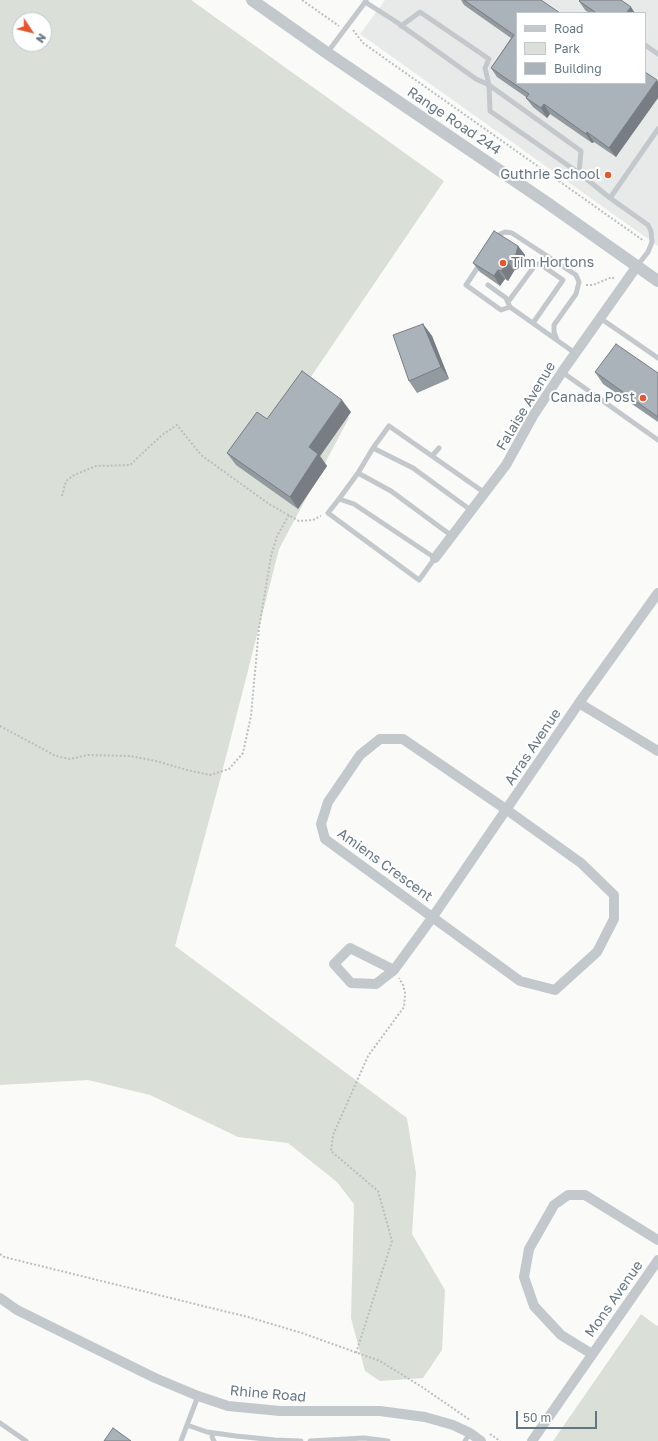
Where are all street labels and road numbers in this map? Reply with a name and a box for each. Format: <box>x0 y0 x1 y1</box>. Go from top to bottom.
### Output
street label: Range Road 244 <box>404 84 504 158</box>
street label: Falaise Avenue <box>493 359 559 453</box>
street label: Arras Avenue <box>501 706 565 788</box>
street label: Amiens Crescent <box>334 825 436 905</box>
street label: Mons Avenue <box>581 1258 647 1340</box>
street label: Rhine Road <box>229 1382 307 1406</box>

